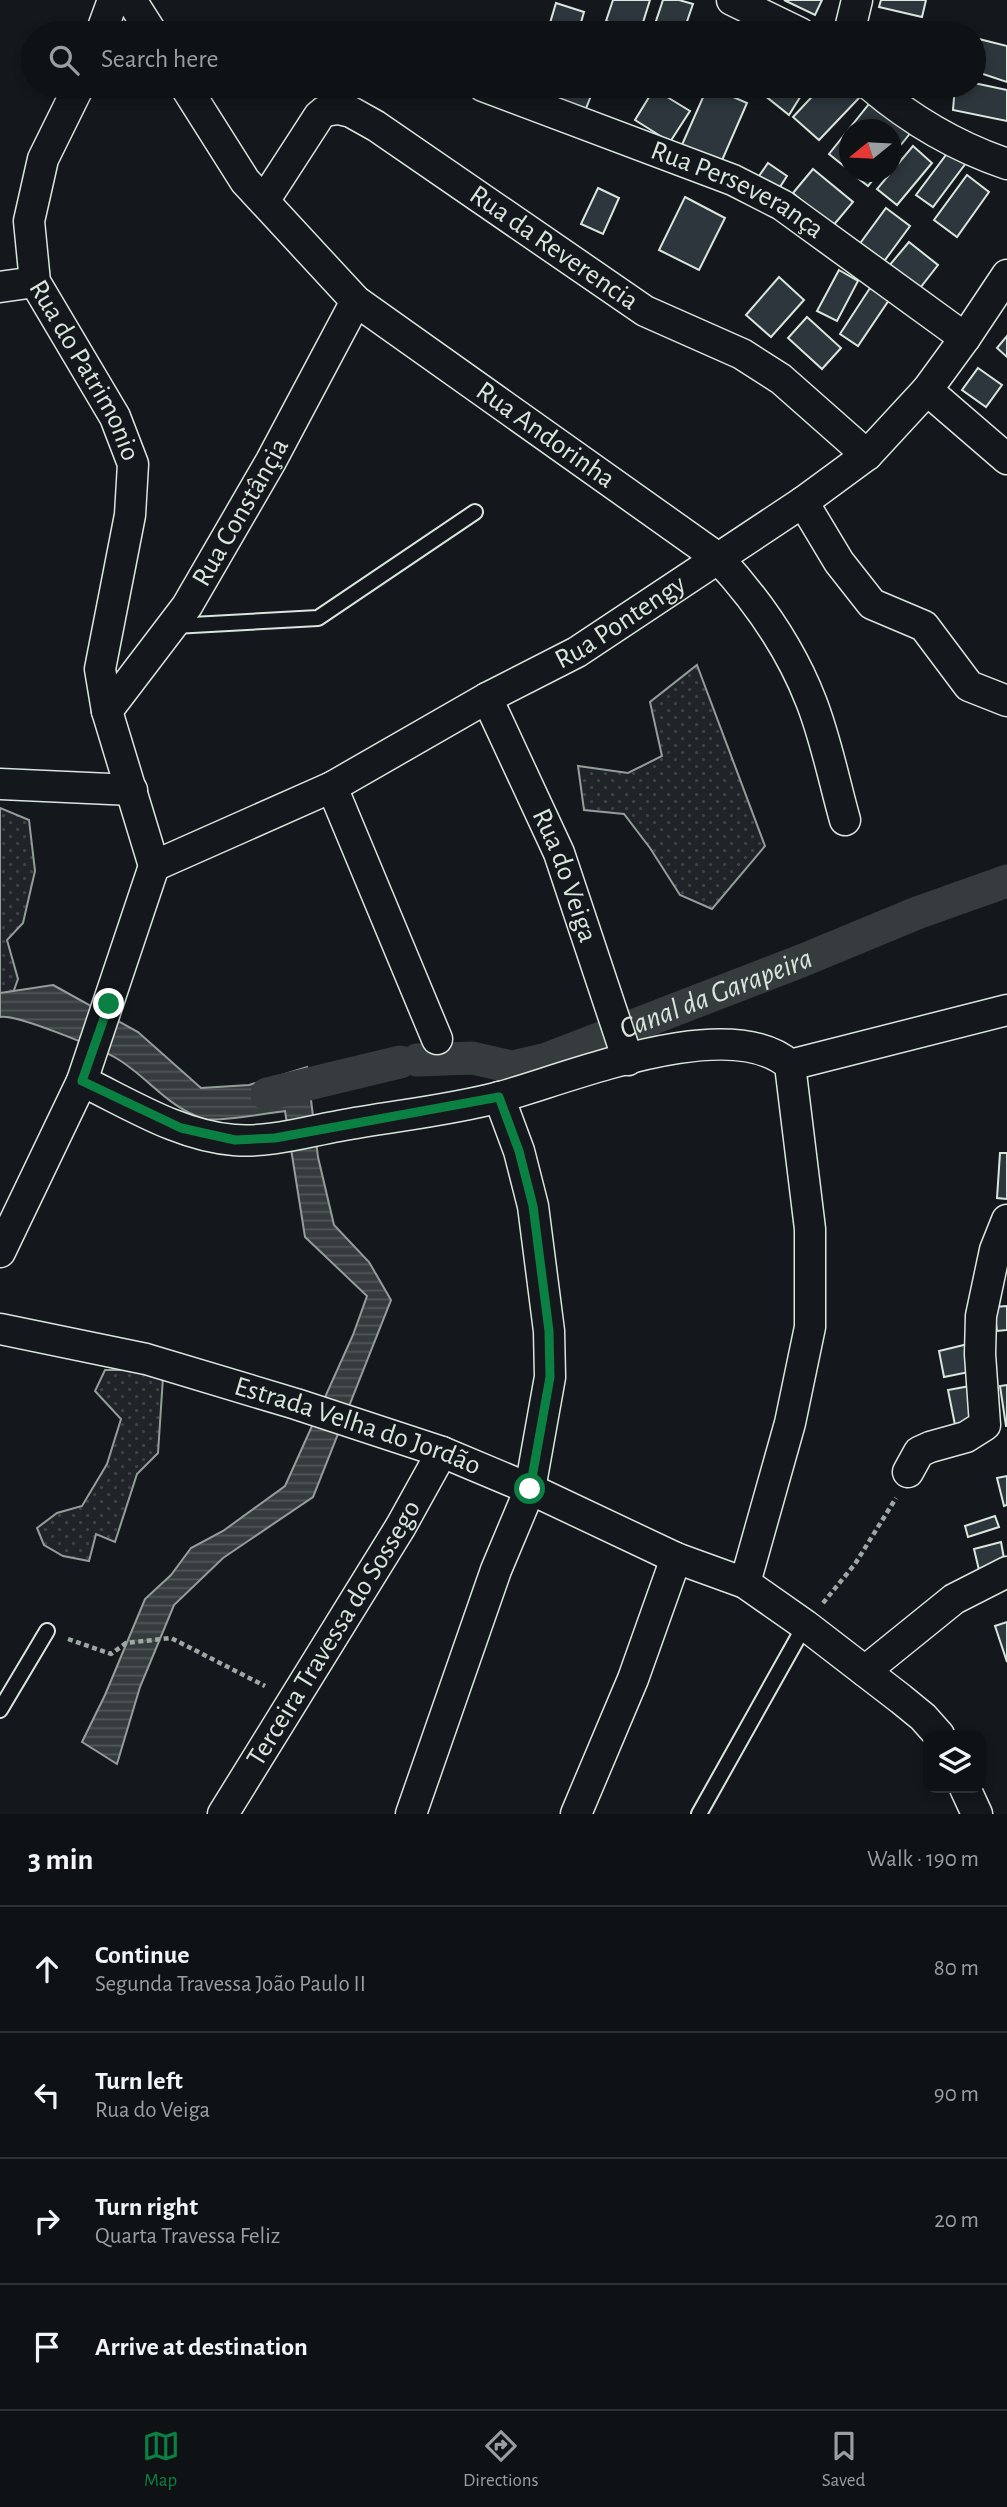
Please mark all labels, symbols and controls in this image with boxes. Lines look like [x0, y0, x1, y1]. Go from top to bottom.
search box [21, 21, 986, 98]
icon: search [45, 41, 83, 79]
text: Search here [101, 46, 219, 72]
north arrow [839, 119, 902, 182]
street label: Rua Perseverança [647, 136, 829, 244]
street label: Rua da Reverencia [464, 181, 643, 316]
street label: Rua do Patrimonio [23, 275, 144, 465]
street label: Rua Andorinha [471, 377, 620, 494]
street label: Rua Constânçia [187, 434, 294, 591]
street label: Rua Pontengy [551, 570, 691, 675]
street label: Rua do Veiga [526, 804, 602, 946]
water label: Canal da Garapeira [615, 943, 817, 1045]
route end [93, 988, 124, 1019]
street label: Estrada Velha do Jordão [231, 1372, 485, 1481]
route start [514, 1473, 545, 1504]
street label: Terceira Travessa do Sossego [242, 1496, 426, 1771]
map controls [923, 1730, 986, 1793]
button: layers [923, 1730, 986, 1793]
text: 3 min [28, 1845, 93, 1875]
text: Walk · 190 m [867, 1848, 979, 1871]
text: Continue [95, 1942, 190, 1968]
icon: ahead [28, 1950, 66, 1988]
text: 80 m [934, 1957, 979, 1980]
text: Segunda Travessa João Paulo II [95, 1973, 366, 1996]
text: Turn left [95, 2068, 183, 2094]
icon: left [28, 2076, 66, 2114]
text: 90 m [934, 2083, 979, 2106]
text: Rua do Veiga [95, 2099, 210, 2122]
text: Turn right [95, 2194, 198, 2220]
icon: right [28, 2202, 66, 2240]
text: 20 m [934, 2209, 979, 2232]
text: Quarta Travessa Feliz [95, 2225, 280, 2248]
icon: arrive [28, 2328, 66, 2366]
text: Arrive at destination [95, 2334, 308, 2360]
tab: Map [142, 2427, 180, 2492]
tab: Directions [463, 2427, 539, 2492]
tab: Saved [822, 2427, 865, 2492]

